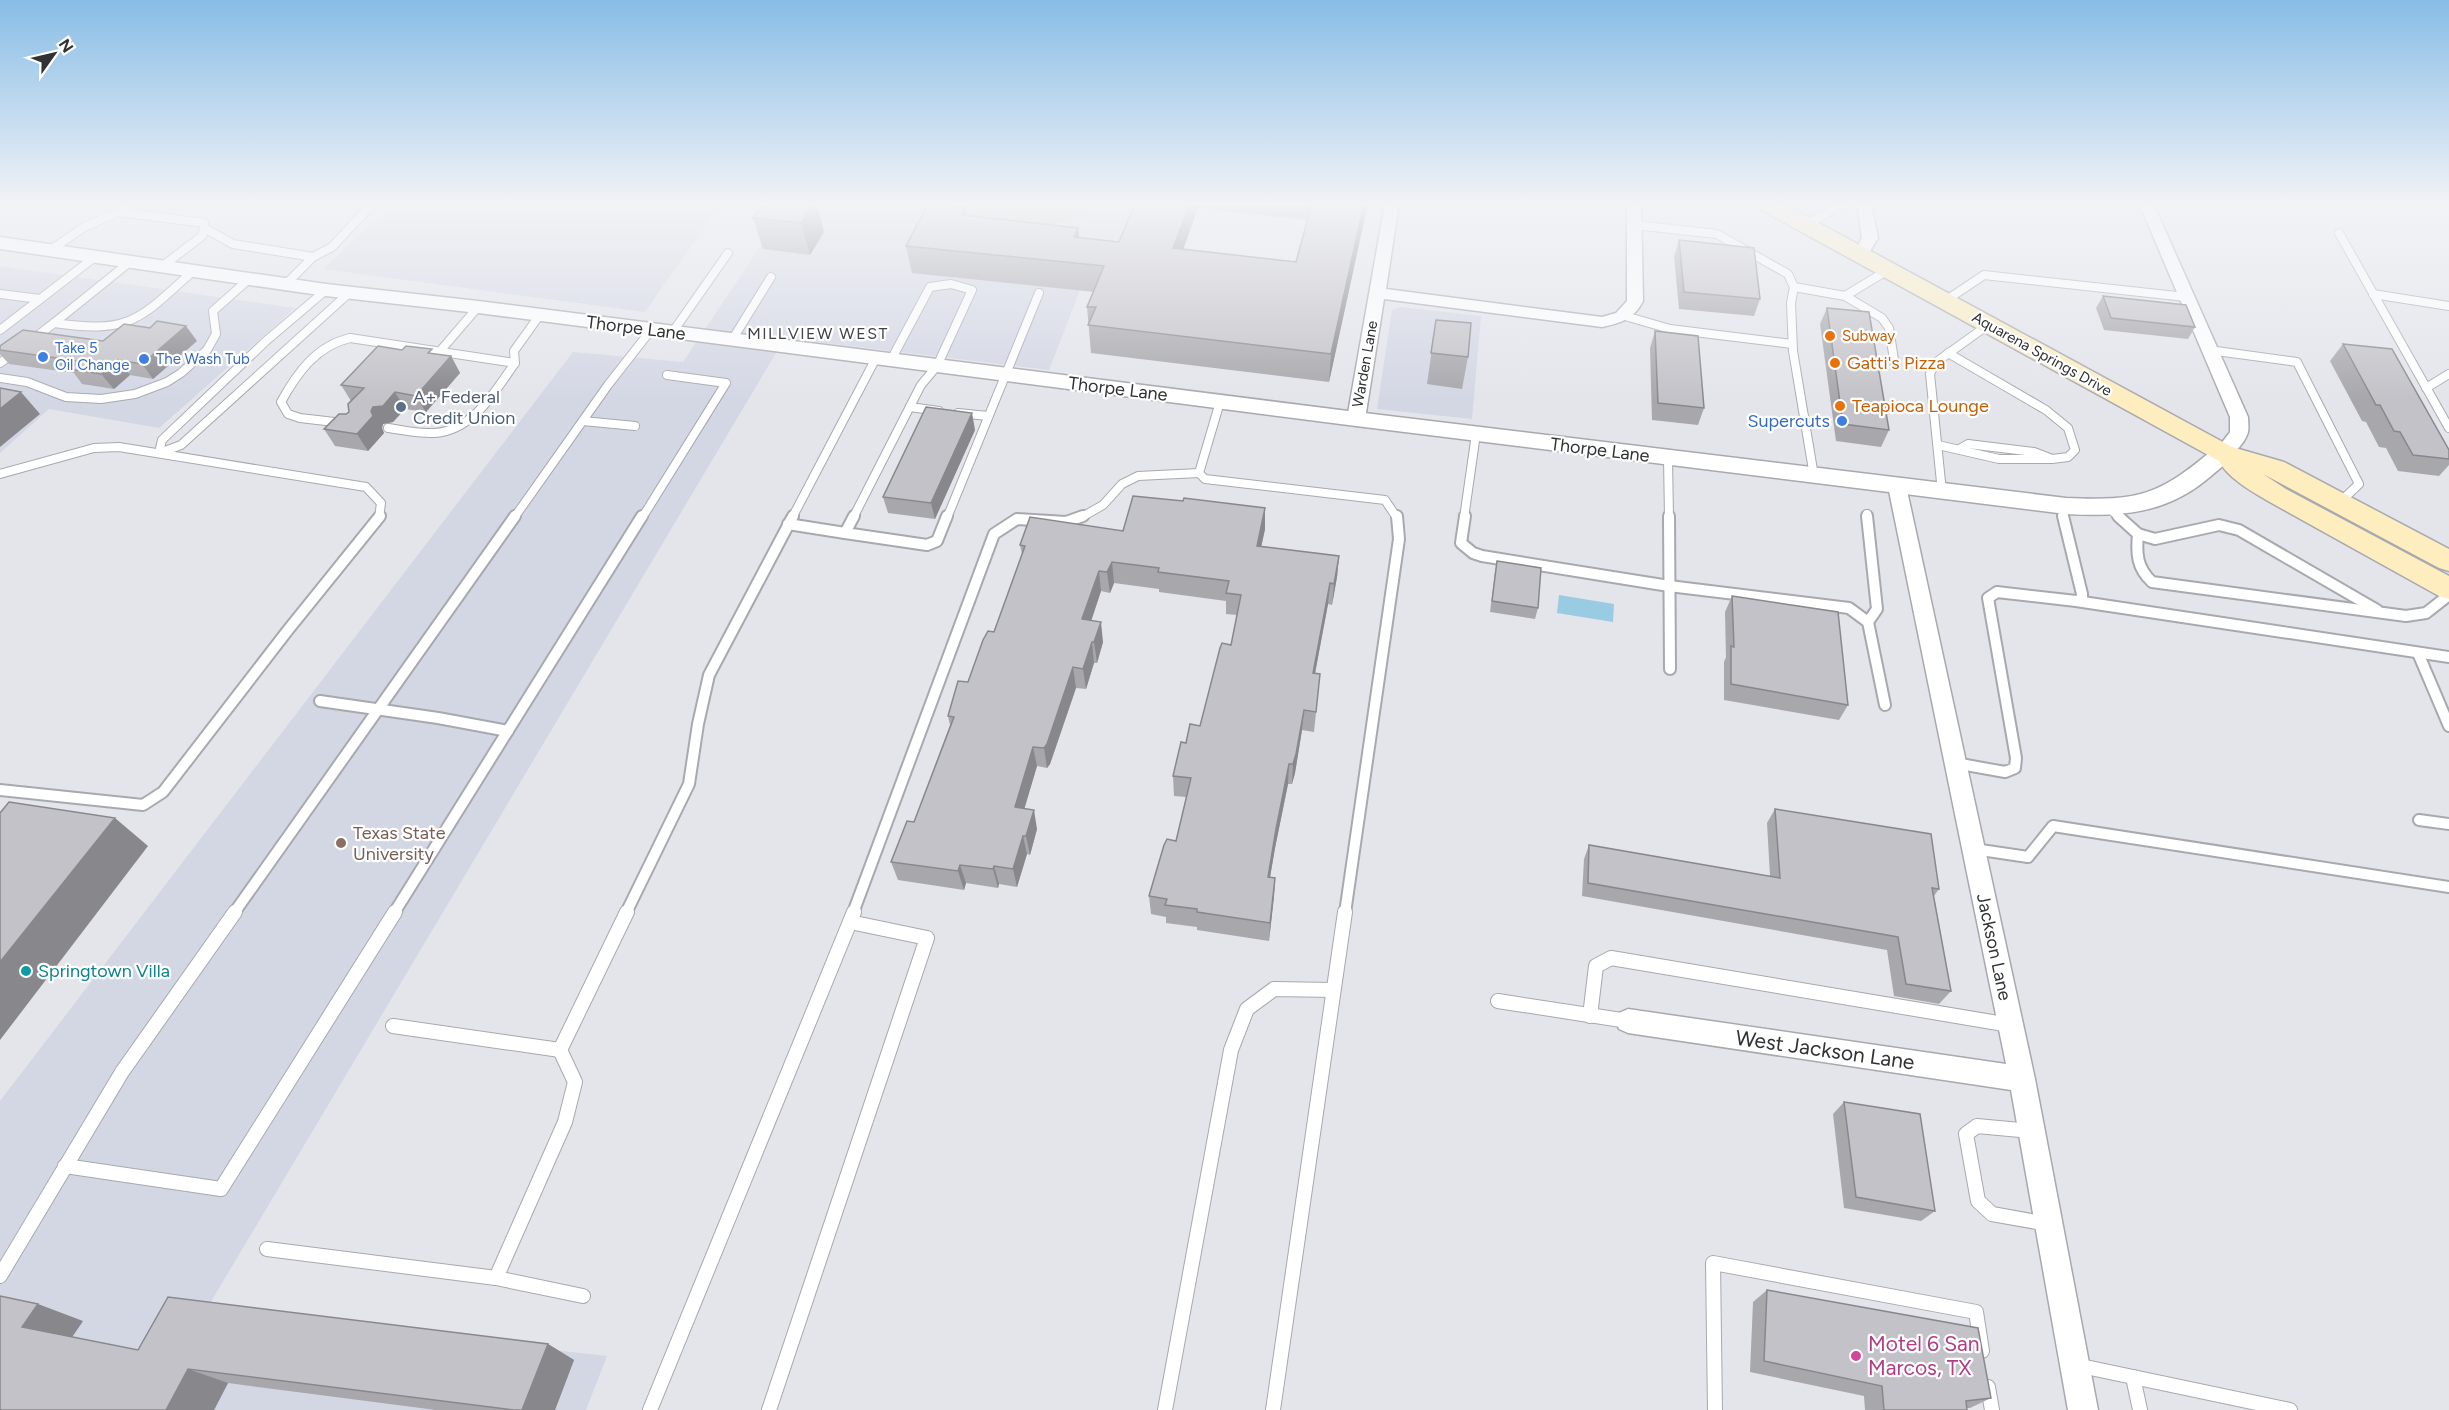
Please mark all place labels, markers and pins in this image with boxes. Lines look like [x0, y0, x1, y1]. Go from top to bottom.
place label: Subway [1842, 327, 1895, 345]
marker: Subway [1823, 329, 1837, 343]
place label: Take 5 Oil Change [55, 339, 129, 374]
marker: Take 5 Oil Change [36, 350, 50, 364]
place label: The Wash Tub [156, 350, 250, 368]
marker: The Wash Tub [137, 352, 151, 366]
place label: Gatti's Pizza [1847, 352, 1946, 374]
marker: Gatti's Pizza [1828, 356, 1842, 370]
place label: A+ Federal Credit Union [413, 386, 515, 429]
place label: Teapioca Lounge [1852, 395, 1989, 417]
marker: Teapioca Lounge [1833, 399, 1847, 413]
marker: A+ Federal Credit Union [394, 400, 408, 414]
place label: Supercuts [1747, 410, 1830, 432]
marker: Supercuts [1835, 414, 1849, 428]
place label: Texas State University [353, 822, 446, 865]
marker: Texas State University [334, 836, 348, 850]
place label: Springtown Villa [38, 960, 170, 982]
marker: Springtown Villa [19, 964, 33, 978]
place label: Motel 6 San Marcos, TX [1868, 1331, 1980, 1380]
marker: Motel 6 San Marcos, TX [1849, 1349, 1863, 1363]

